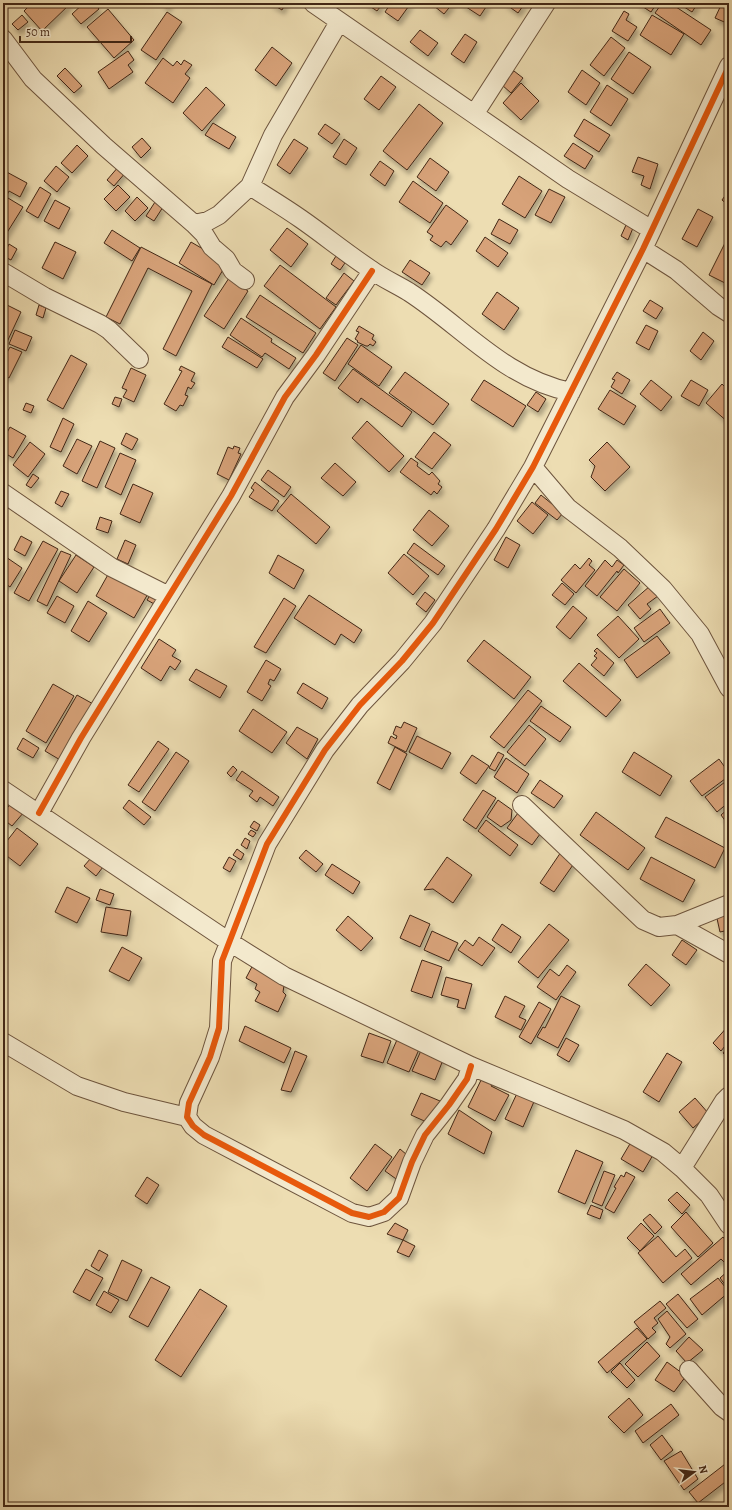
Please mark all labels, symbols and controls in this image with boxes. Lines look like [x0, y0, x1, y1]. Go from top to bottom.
scale bar [20, 18, 131, 44]
text: 50 m [26, 24, 50, 40]
north arrow [674, 1452, 714, 1492]
text: N [695, 1464, 711, 1475]

